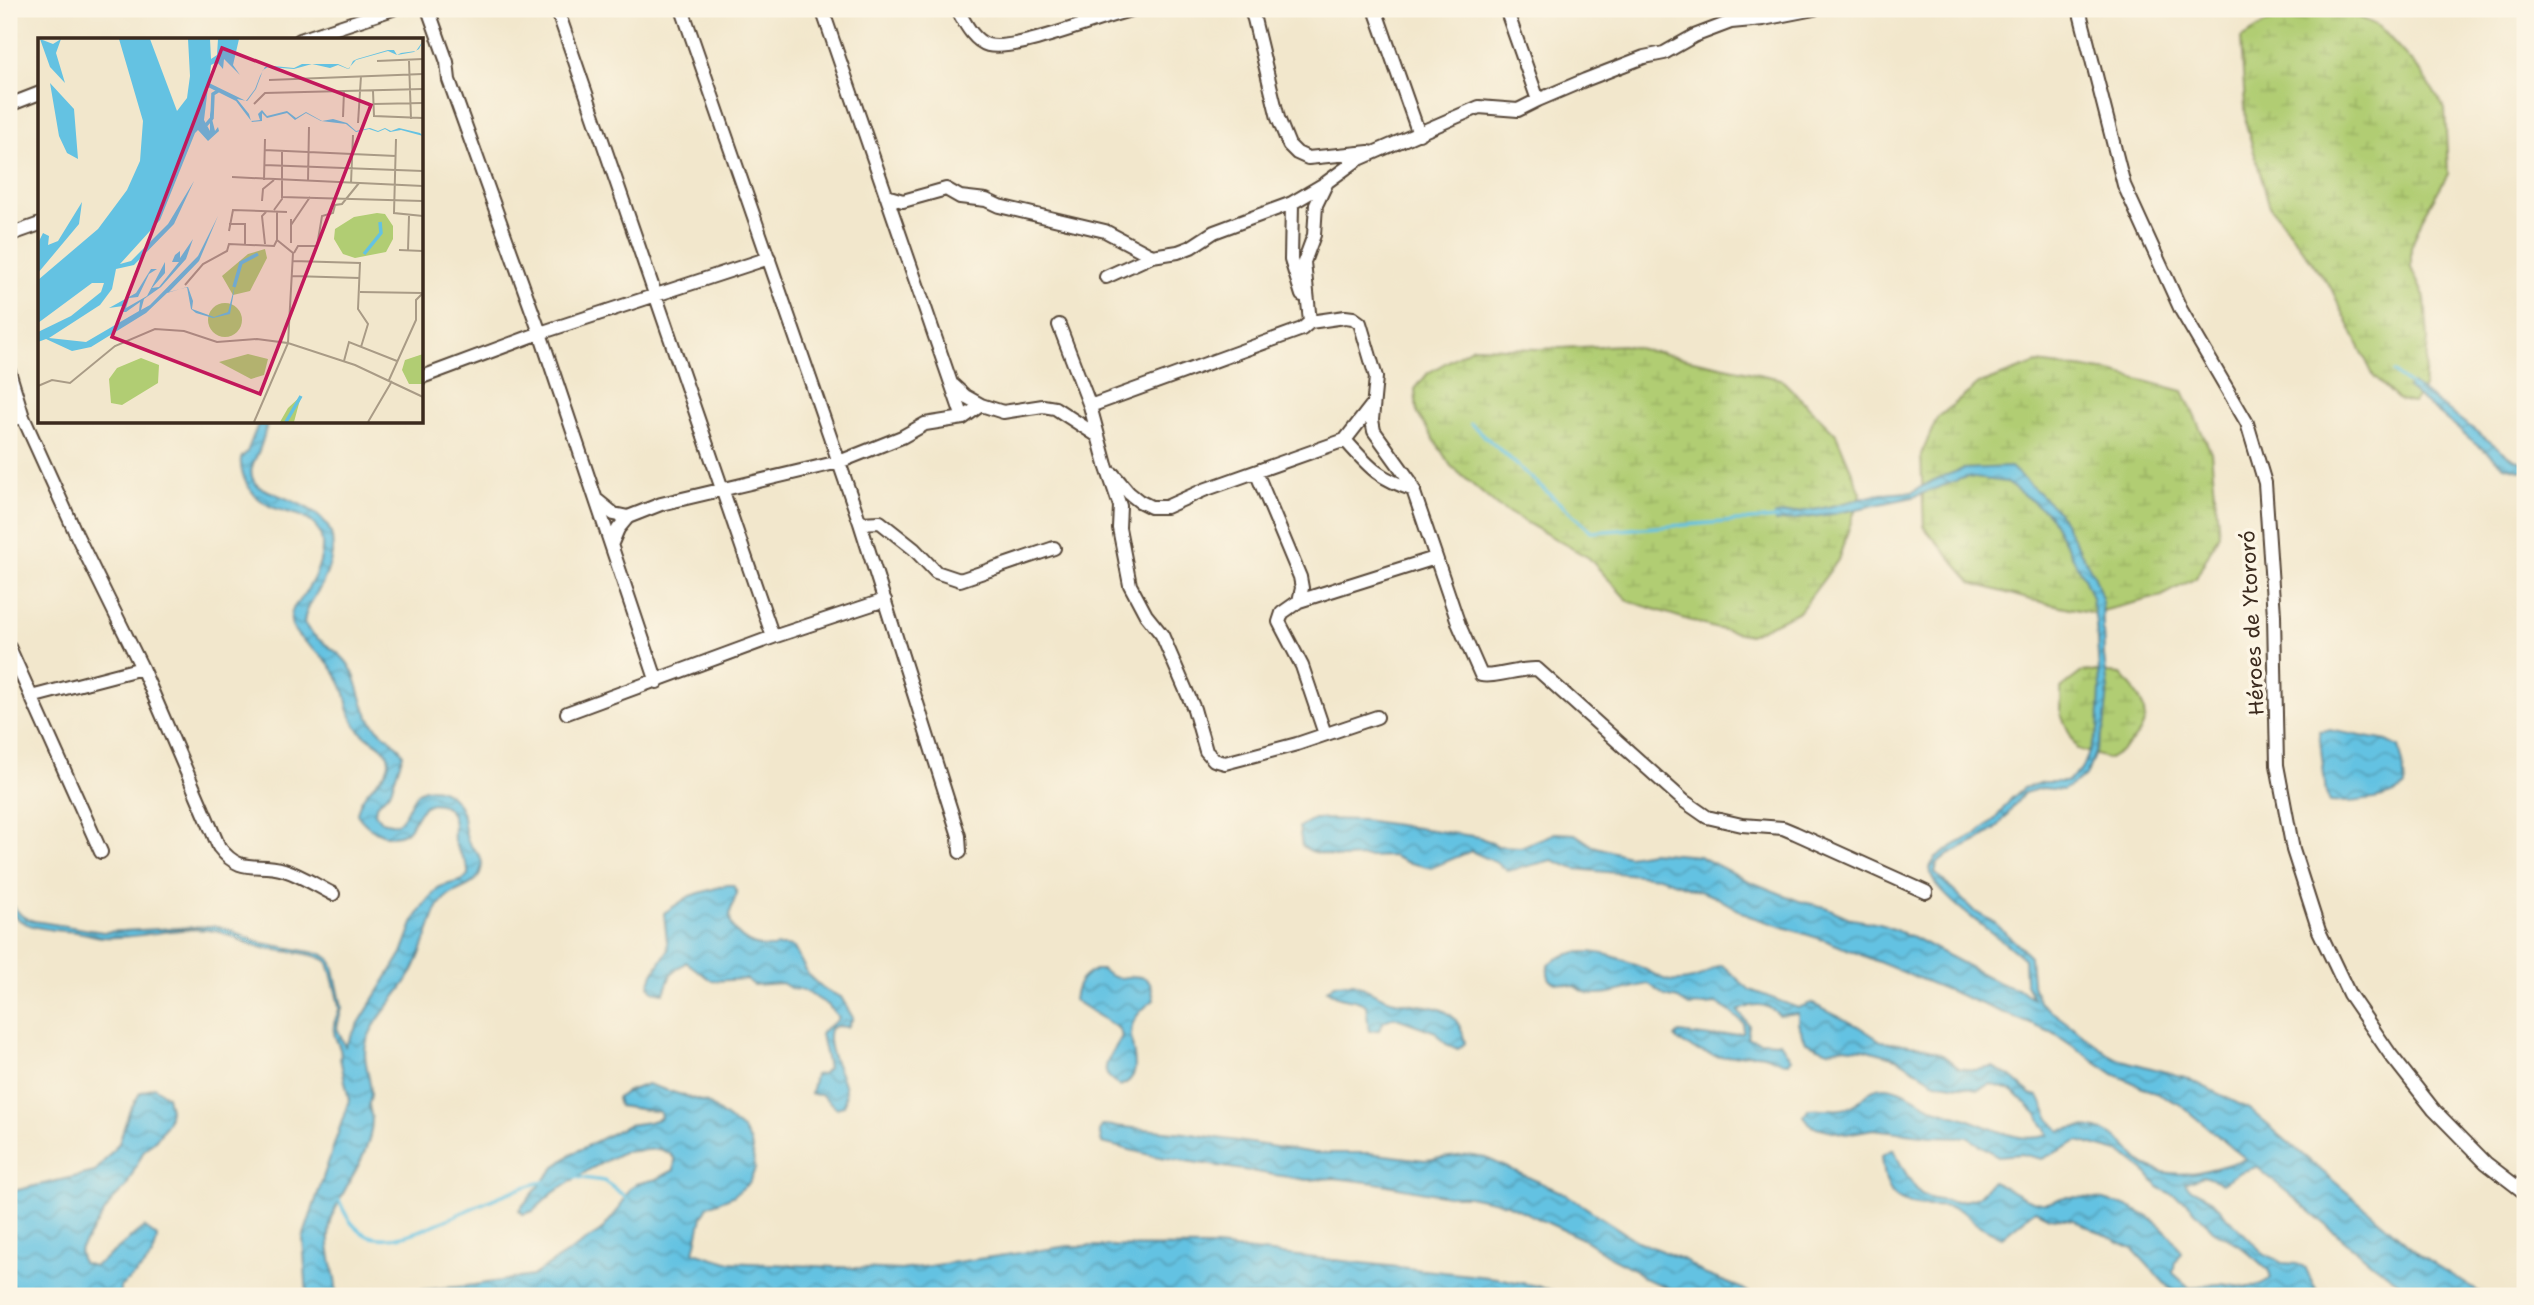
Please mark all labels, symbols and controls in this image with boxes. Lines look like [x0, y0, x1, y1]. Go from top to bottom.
inset map [38, 38, 424, 424]
street label: Héroes de Ytororó [2233, 530, 2271, 716]

